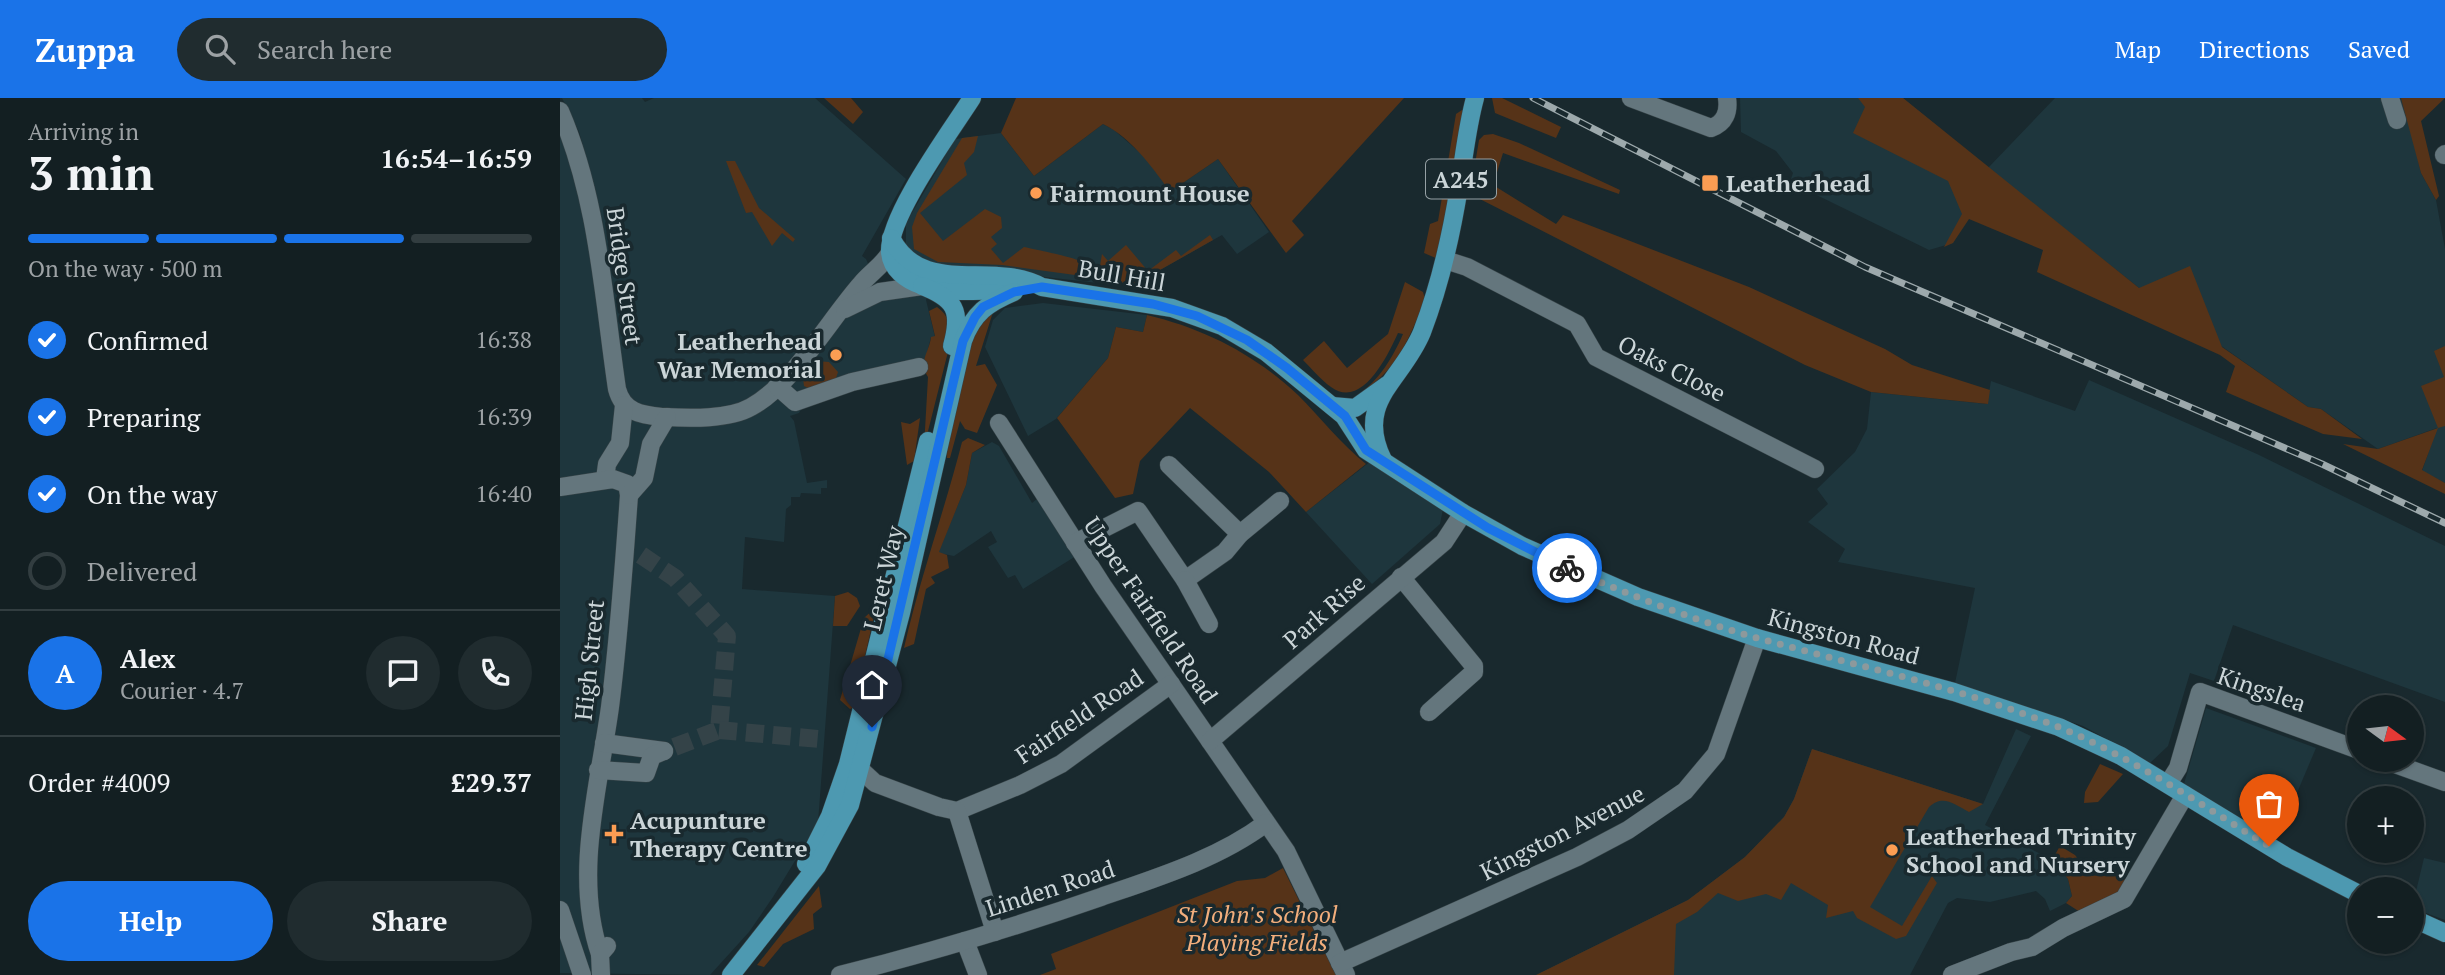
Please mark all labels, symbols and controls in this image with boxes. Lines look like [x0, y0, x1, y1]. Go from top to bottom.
search box [177, 18, 667, 81]
text: Zuppa [35, 28, 135, 71]
icon: search [201, 30, 239, 68]
text: Search here [257, 32, 392, 66]
text: Map [2115, 33, 2161, 65]
text: Directions [2199, 33, 2310, 65]
text: Saved [2348, 33, 2410, 65]
text: Arriving in [28, 116, 139, 147]
text: 16:54–16:59 [380, 141, 532, 175]
text: 3 min [28, 142, 154, 203]
road number: A245 [1426, 159, 1496, 198]
place label: Leatherhead [1726, 167, 1871, 199]
marker: Leatherhead [1700, 173, 1720, 193]
place label: Fairmount House [1050, 177, 1250, 209]
marker: Fairmount House [1028, 185, 1044, 201]
street label: Bridge Street [599, 205, 651, 347]
street label: Bull Hill [1076, 252, 1168, 298]
text: On the way · 500 m [28, 253, 222, 284]
icon: check [28, 321, 66, 359]
text: Confirmed [87, 323, 208, 357]
text: 16:38 [475, 324, 532, 355]
place label: Leatherhead War Memorial [657, 325, 823, 385]
street label: Oaks Close [1613, 327, 1731, 409]
marker: Leatherhead War Memorial [828, 347, 844, 363]
icon: check [28, 398, 66, 436]
text: Preparing [87, 400, 200, 434]
text: 16:39 [475, 401, 532, 432]
icon: check [28, 475, 66, 513]
text: On the way [87, 477, 218, 511]
text: 16:40 [475, 478, 532, 509]
street label: Upper Fairfield Road [1077, 511, 1225, 709]
street label: Leret Way [855, 522, 911, 633]
courier [1532, 533, 1602, 603]
icon: bike [1548, 549, 1586, 587]
text: Delivered [87, 554, 197, 588]
street label: Park Rise [1276, 567, 1372, 655]
street label: High Street [567, 598, 611, 722]
street label: Kingston Road [1765, 600, 1923, 672]
button: chat [366, 636, 440, 710]
button: phone [458, 636, 532, 710]
text: Alex [120, 641, 176, 675]
pin [842, 655, 902, 727]
text: A [56, 656, 74, 690]
street label: Kingslea [2214, 659, 2310, 719]
street label: Fairfield Road [1009, 661, 1149, 771]
icon: home [853, 666, 891, 704]
text: Courier · 4.7 [120, 675, 244, 706]
north arrow [2347, 695, 2424, 772]
map controls [2347, 695, 2424, 954]
text: Order #4009 [28, 765, 170, 799]
text: £29.37 [451, 765, 532, 799]
pin [2239, 774, 2299, 846]
street label: Kingston Avenue [1474, 777, 1650, 887]
icon: bag [2250, 785, 2288, 823]
button: + [2347, 786, 2424, 863]
place label: Acupunture Therapy Centre [630, 804, 808, 864]
place label: Leatherhead Trinity School and Nursery [1906, 820, 2137, 880]
marker: Acupunture Therapy Centre [604, 824, 624, 844]
marker: Leatherhead Trinity School and Nursery [1884, 842, 1900, 858]
street label: Linden Road [981, 852, 1119, 924]
button: − [2347, 877, 2424, 954]
button: Help [28, 881, 273, 961]
button: Share [287, 881, 532, 961]
park label: St John's School Playing Fields [1176, 898, 1338, 958]

